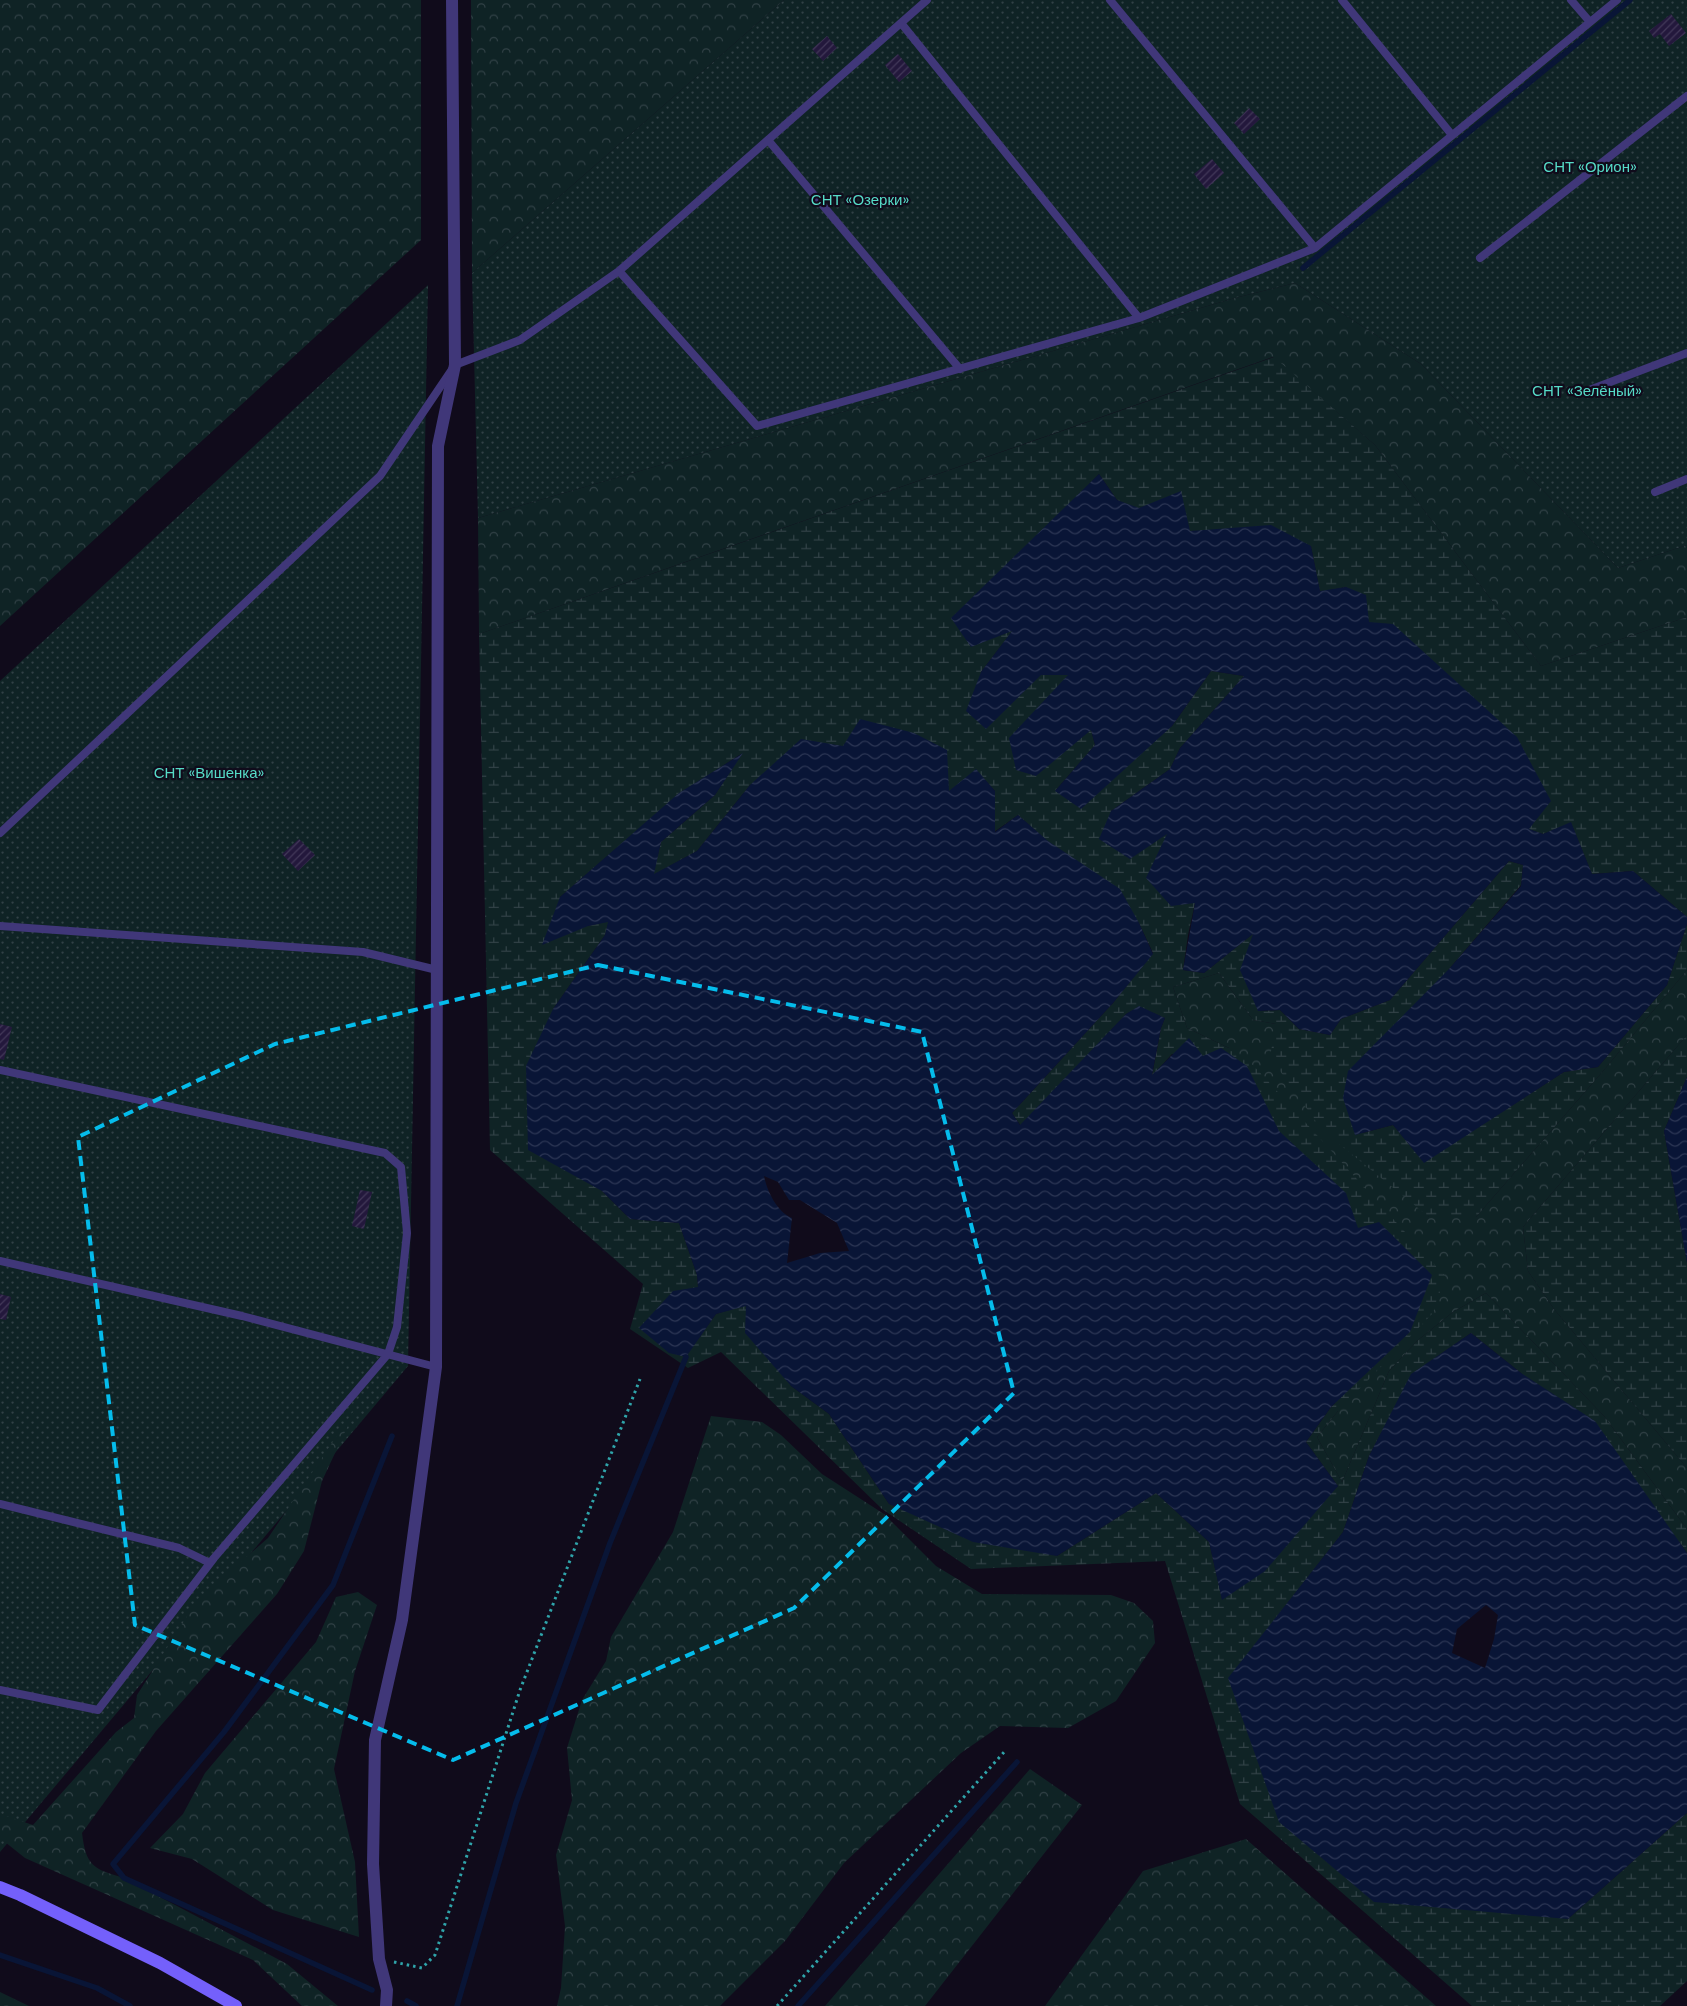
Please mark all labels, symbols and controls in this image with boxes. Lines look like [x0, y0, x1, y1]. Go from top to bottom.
park label: СНТ «Орион» [1543, 157, 1637, 177]
park label: СНТ «Озерки» [811, 190, 909, 210]
park label: СНТ «Зелёный» [1532, 381, 1642, 401]
park label: СНТ «Вишенка» [154, 763, 265, 783]

